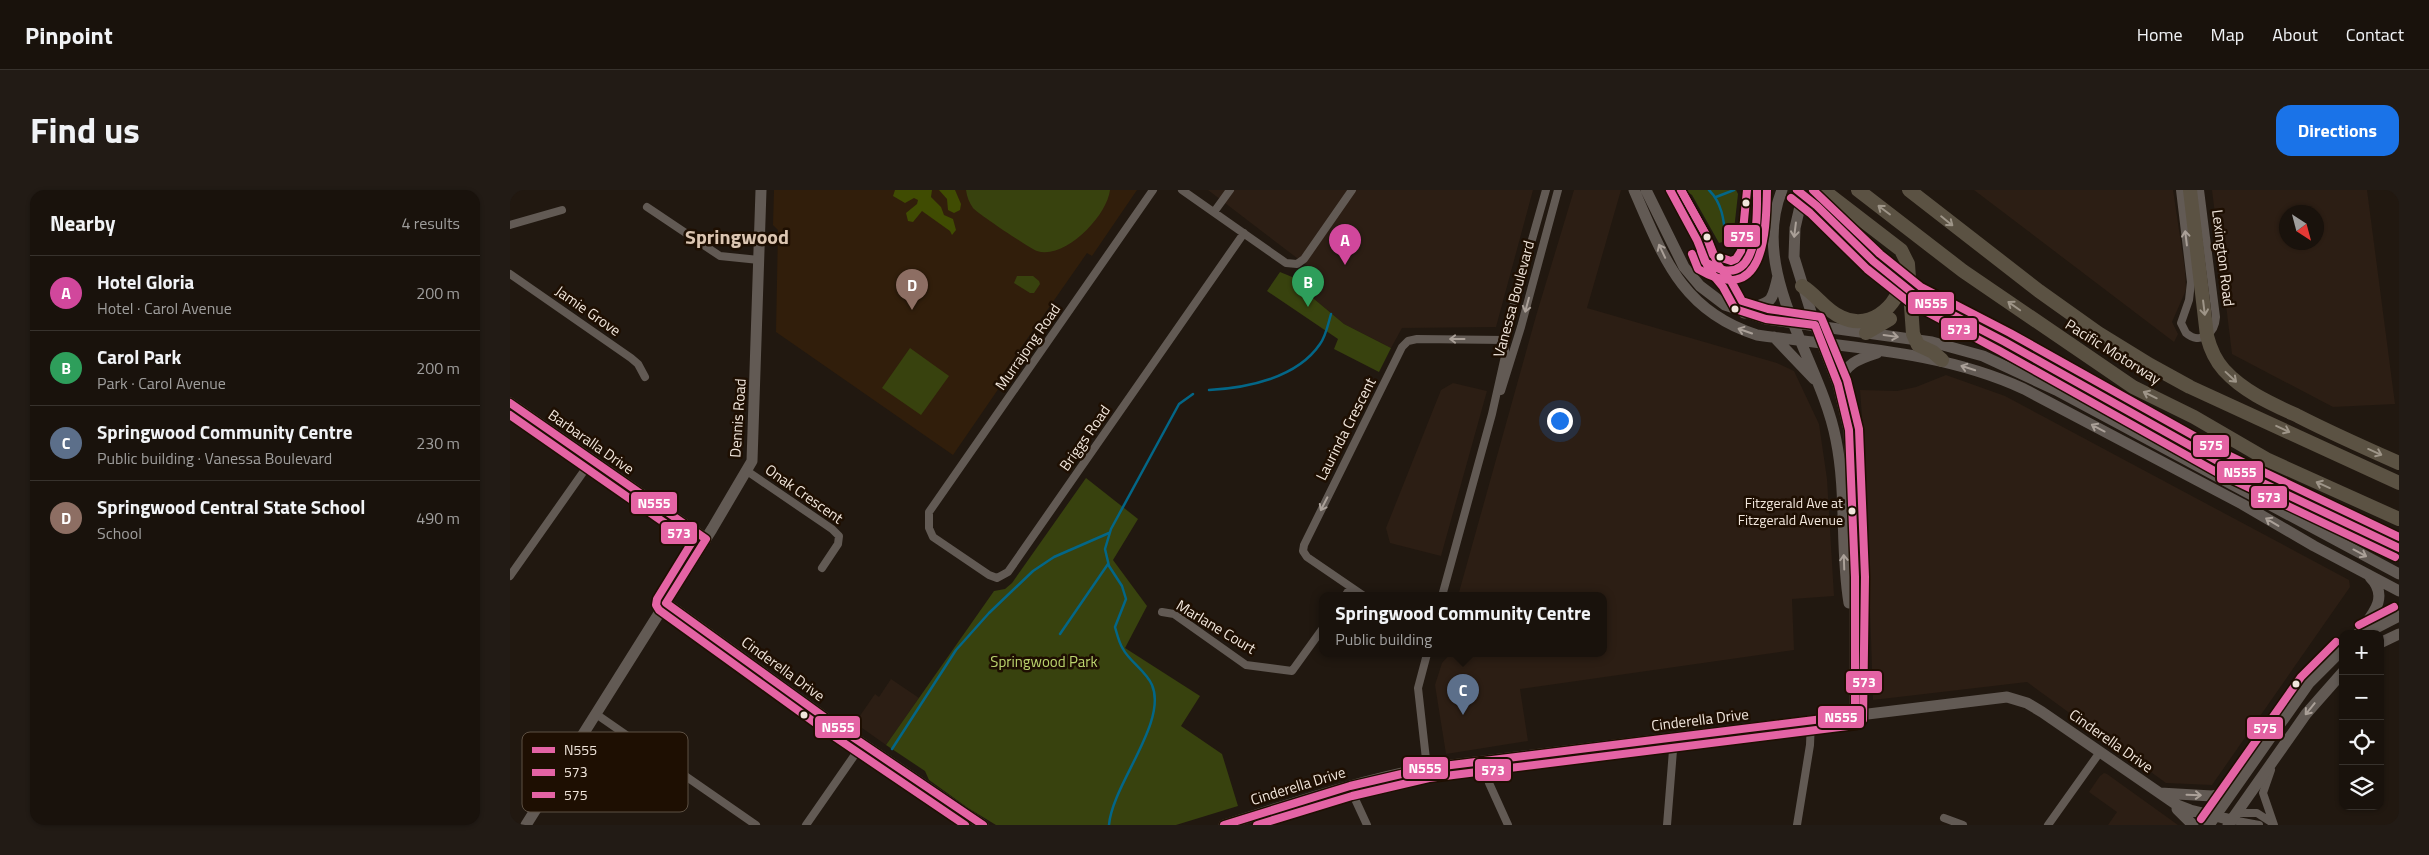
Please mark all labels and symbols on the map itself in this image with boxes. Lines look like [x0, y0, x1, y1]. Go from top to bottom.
unlabelled marker [1741, 198, 1751, 208]
one-way arrow [1878, 204, 1891, 215]
north arrow [2279, 205, 2324, 250]
street label: Lexington Road [2206, 208, 2241, 308]
one-way arrow [1940, 215, 1953, 226]
district label: Springwood [685, 221, 789, 252]
one-way arrow [1790, 221, 1800, 237]
pin: A [1329, 224, 1361, 265]
line badge: 575 [1723, 224, 1761, 248]
text: 575 [1730, 225, 1754, 246]
one-way arrow [2181, 231, 2191, 247]
unlabelled marker [1702, 232, 1712, 242]
street label: Vanessa Boulevard [1487, 238, 1540, 360]
one-way arrow [1657, 244, 1667, 259]
unlabelled marker [1715, 252, 1725, 262]
pin: B [1292, 266, 1324, 307]
pin: D [896, 269, 928, 310]
street label: Jamie Grove [551, 280, 626, 342]
line badge: N555 [1907, 291, 1955, 315]
text: N555 [1914, 292, 1948, 313]
one-way arrow [1522, 296, 1531, 312]
street label: Murrajong Road [989, 299, 1066, 395]
one-way arrow [2199, 300, 2209, 316]
one-way arrow [2007, 301, 2021, 311]
unlabelled marker [1730, 304, 1740, 314]
street label: Pacific Motorway [2061, 313, 2166, 390]
line badge: 573 [1940, 317, 1978, 341]
text: 573 [1947, 318, 1971, 339]
one-way arrow [1738, 326, 1753, 335]
one-way arrow [1882, 332, 1898, 342]
one-way arrow [1449, 334, 1465, 344]
one-way arrow [1961, 363, 1977, 372]
one-way arrow [2225, 371, 2238, 383]
street label: Laurinda Crescent [1310, 373, 1382, 484]
street label: Dennis Road [723, 378, 752, 458]
one-way arrow [2143, 390, 2158, 399]
street label: Briggs Road [1053, 400, 1116, 475]
street label: Barbaralla Drive [543, 403, 639, 480]
your location [1547, 408, 1573, 434]
one-way arrow [2090, 423, 2105, 433]
one-way arrow [2275, 425, 2290, 434]
line badge: 575 [2192, 434, 2230, 458]
text: 575 [2199, 434, 2223, 455]
one-way arrow [2367, 448, 2382, 457]
street label: Onak Crescent [760, 458, 849, 530]
line badge: N555 [2216, 460, 2264, 484]
text: N555 [2223, 461, 2257, 482]
one-way arrow [2316, 480, 2331, 489]
line badge: 573 [2250, 485, 2288, 509]
text: 573 [2257, 486, 2281, 507]
line badge: N555 [630, 491, 678, 515]
text: N555 [637, 492, 671, 513]
place label: Fitzgerald Ave at Fitzgerald Avenue [1738, 492, 1843, 530]
one-way arrow [1319, 496, 1328, 511]
marker: Fitzgerald Ave at Fitzgerald Avenue [1847, 506, 1857, 516]
one-way arrow [2265, 516, 2279, 526]
line badge: 573 [660, 521, 698, 545]
text: 573 [667, 522, 691, 543]
one-way arrow [2353, 548, 2368, 558]
one-way arrow [1839, 554, 1849, 570]
street label: Marlane Court [1172, 594, 1261, 660]
street label: Cinderella Drive [737, 630, 830, 707]
park label: Springwood Park [990, 650, 1098, 673]
line badge: 573 [1845, 670, 1883, 694]
text: 573 [1852, 671, 1876, 692]
pin: C [1447, 674, 1479, 715]
unlabelled marker [2291, 679, 2301, 689]
street label: Cinderella Drive [1650, 702, 1750, 737]
one-way arrow [2305, 702, 2316, 715]
street label: Cinderella Drive [2064, 703, 2158, 778]
line badge: N555 [1817, 705, 1865, 729]
text: N555 [1824, 706, 1858, 727]
unlabelled marker [799, 710, 809, 720]
line badge: N555 [814, 715, 861, 739]
text: N555 [821, 716, 855, 737]
line badge: 575 [2246, 716, 2284, 740]
text: 575 [2253, 717, 2277, 738]
legend [522, 732, 688, 812]
text: N555 [564, 739, 597, 760]
line badge: N555 [1402, 756, 1449, 780]
text: N555 [1408, 757, 1442, 778]
line badge: 573 [1474, 758, 1512, 782]
text: 573 [1481, 759, 1505, 780]
street label: Cinderella Drive [1248, 760, 1348, 811]
text: 573 [564, 761, 588, 782]
text: 575 [564, 784, 588, 805]
one-way arrow [2186, 791, 2202, 800]

